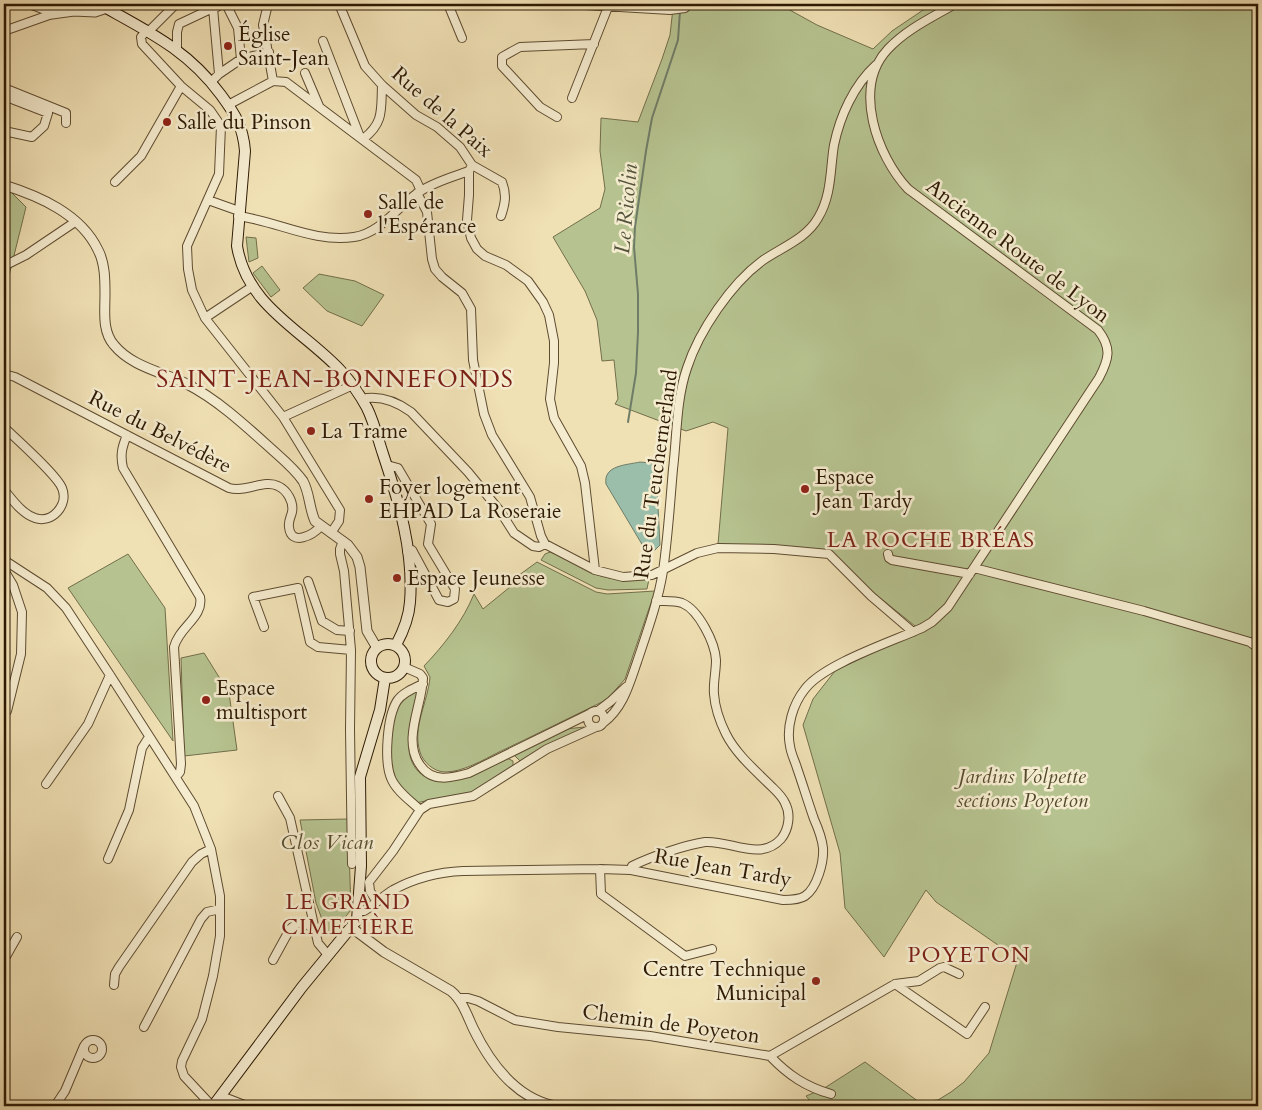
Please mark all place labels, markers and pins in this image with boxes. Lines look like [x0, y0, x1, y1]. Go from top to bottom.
place label: Église Saint-Jean [238, 20, 329, 73]
marker: Église Saint-Jean [222, 40, 234, 52]
place label: Salle du Pinson [177, 108, 311, 137]
marker: Salle du Pinson [161, 116, 173, 128]
place label: Salle de l'Espérance [378, 188, 477, 241]
marker: Salle de l'Espérance [362, 208, 374, 220]
place label: La Trame [321, 417, 408, 446]
marker: La Trame [305, 425, 317, 437]
place label: Espace Jean Tardy [812, 463, 913, 516]
place label: Foyer logement EHPAD La Roseraie [379, 473, 562, 526]
marker: Espace Jean Tardy [799, 483, 811, 495]
marker: Foyer logement EHPAD La Roseraie [363, 493, 375, 505]
place label: Espace Jeunesse [407, 564, 545, 593]
marker: Espace Jeunesse [391, 572, 403, 584]
place label: Espace multisport [216, 674, 307, 727]
marker: Espace multisport [200, 694, 212, 706]
place label: Centre Technique Municipal [643, 955, 806, 1008]
marker: Centre Technique Municipal [810, 975, 822, 987]

